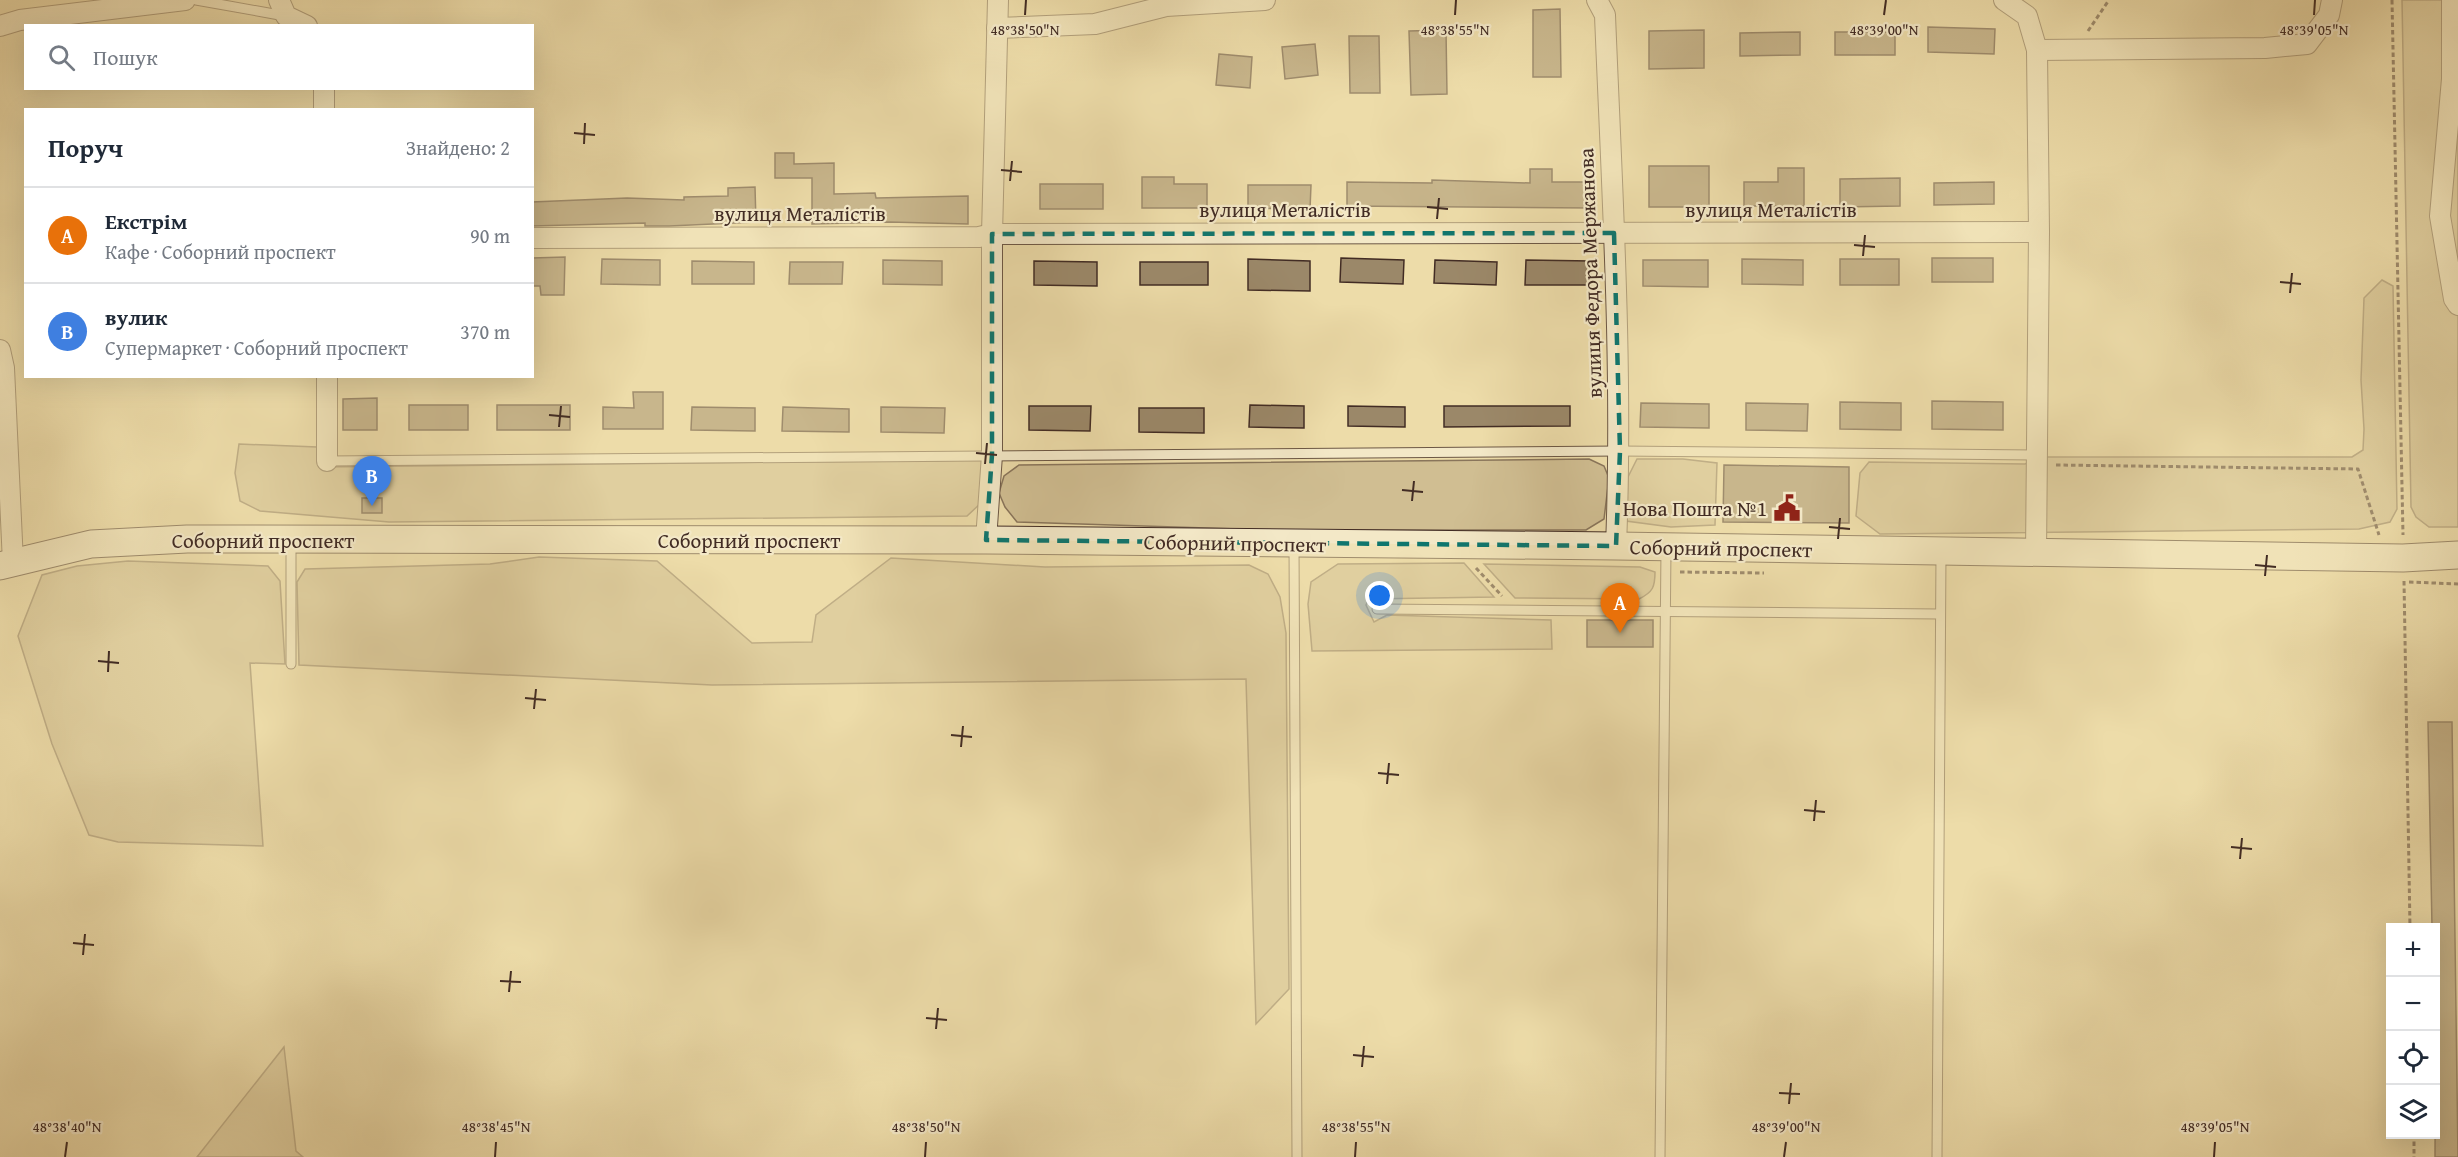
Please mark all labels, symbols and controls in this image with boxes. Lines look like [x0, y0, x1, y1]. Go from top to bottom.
text: 48°38'50"N [991, 19, 1060, 40]
text: 48°38'55"N [1421, 19, 1490, 40]
text: 48°39'00"N [1850, 19, 1919, 40]
text: 48°39'05"N [2280, 19, 2349, 40]
search box [24, 24, 534, 90]
icon: search [45, 41, 78, 74]
text: Пошук [93, 41, 158, 73]
text: Поруч [48, 128, 123, 167]
text: Знайдено: 2 [406, 133, 510, 162]
street label: вулиця Федора Мержанова [1570, 148, 1610, 398]
street label: вулиця Металістів [1199, 194, 1371, 225]
street label: вулиця Металістів [1685, 194, 1857, 225]
street label: вулиця Металістів [714, 198, 886, 229]
text: Екстрім [105, 205, 187, 237]
text: A [61, 221, 74, 250]
text: 90 m [470, 221, 510, 250]
text: Кафе · Соборний проспект [105, 237, 336, 266]
text: вулик [105, 301, 167, 333]
text: B [61, 317, 74, 346]
text: 370 m [460, 317, 510, 346]
text: Супермаркет · Соборний проспект [105, 333, 408, 362]
pin: B [352, 456, 392, 506]
place label: Нова Пошта №1 [1623, 493, 1767, 524]
public building icon: Нова Пошта №1 [1772, 493, 1802, 523]
street label: Соборний проспект [172, 525, 354, 556]
street label: Соборний проспект [658, 525, 840, 556]
street label: Соборний проспект [1143, 526, 1327, 560]
street label: Соборний проспект [1629, 531, 1813, 565]
your location [1365, 581, 1394, 610]
pin: A [1600, 584, 1640, 633]
map controls [2386, 923, 2440, 1139]
button: + [2386, 923, 2440, 977]
button: − [2386, 977, 2440, 1031]
button: locate [2386, 1031, 2440, 1085]
button: layers [2386, 1085, 2440, 1139]
text: 48°38'40"N [33, 1116, 102, 1137]
text: 48°38'45"N [462, 1116, 531, 1137]
text: 48°38'50"N [892, 1116, 961, 1137]
text: 48°38'55"N [1322, 1116, 1391, 1137]
text: 48°39'00"N [1752, 1116, 1821, 1137]
text: 48°39'05"N [2181, 1116, 2250, 1137]

